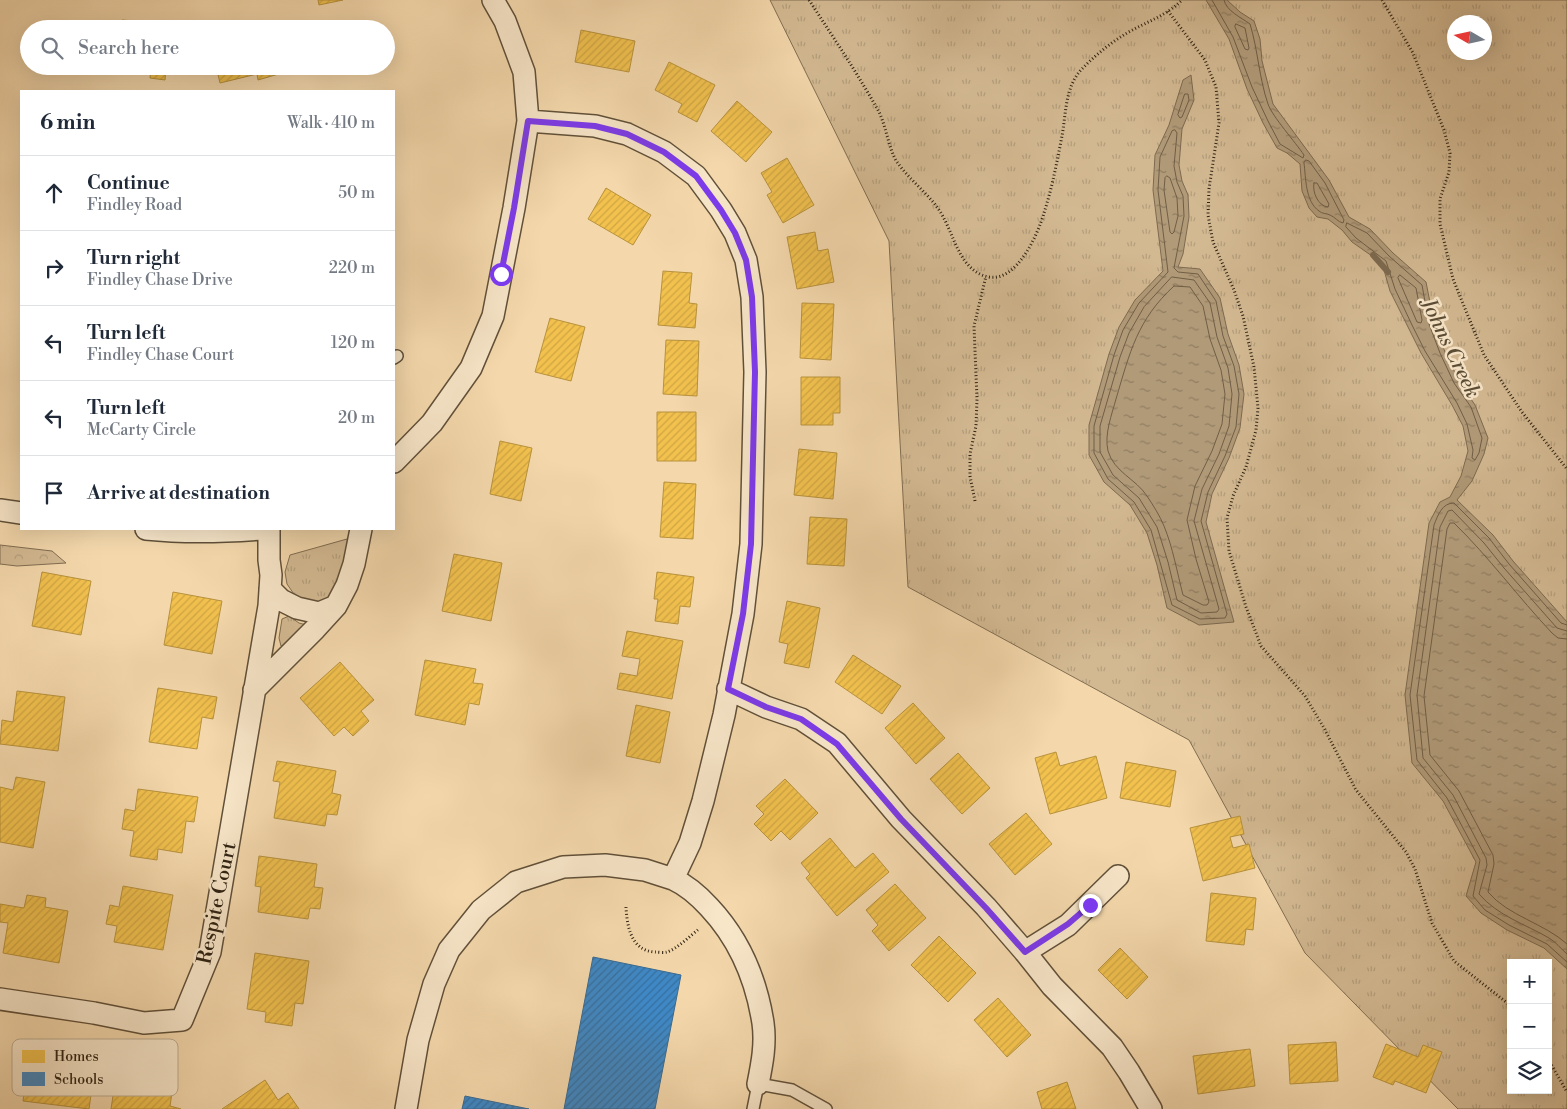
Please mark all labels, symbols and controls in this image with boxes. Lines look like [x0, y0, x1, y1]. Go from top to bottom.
north arrow [1447, 15, 1492, 60]
search box [20, 20, 395, 75]
icon: search [38, 34, 66, 62]
text: Search here [78, 36, 179, 60]
text: 6 min [40, 110, 95, 136]
text: Walk · 410 m [287, 113, 375, 133]
text: Continue [87, 171, 170, 195]
icon: ahead [40, 179, 68, 207]
text: 50 m [338, 183, 375, 203]
text: Findley Road [87, 195, 182, 215]
text: Turn right [87, 246, 180, 270]
icon: right [40, 254, 68, 282]
text: 220 m [329, 258, 375, 278]
route start [490, 263, 513, 286]
text: Findley Chase Drive [87, 270, 233, 290]
water label: Johns Creek [1414, 293, 1485, 403]
text: Turn left [87, 321, 166, 345]
icon: left [40, 329, 68, 357]
text: 120 m [331, 333, 375, 353]
text: Findley Chase Court [87, 345, 234, 365]
text: Turn left [87, 396, 166, 420]
icon: left [40, 404, 68, 432]
text: 20 m [338, 408, 375, 428]
text: McCarty Circle [87, 420, 196, 440]
icon: arrive [40, 479, 68, 507]
text: Arrive at destination [87, 481, 270, 505]
street label: Respite Court [192, 840, 243, 967]
route end [1079, 894, 1102, 917]
map controls [1507, 959, 1552, 1094]
button: + [1507, 959, 1552, 1004]
button: − [1507, 1004, 1552, 1049]
legend [12, 1039, 178, 1096]
text: Homes [54, 1048, 99, 1066]
button: layers [1507, 1049, 1552, 1094]
text: Schools [54, 1071, 103, 1089]

